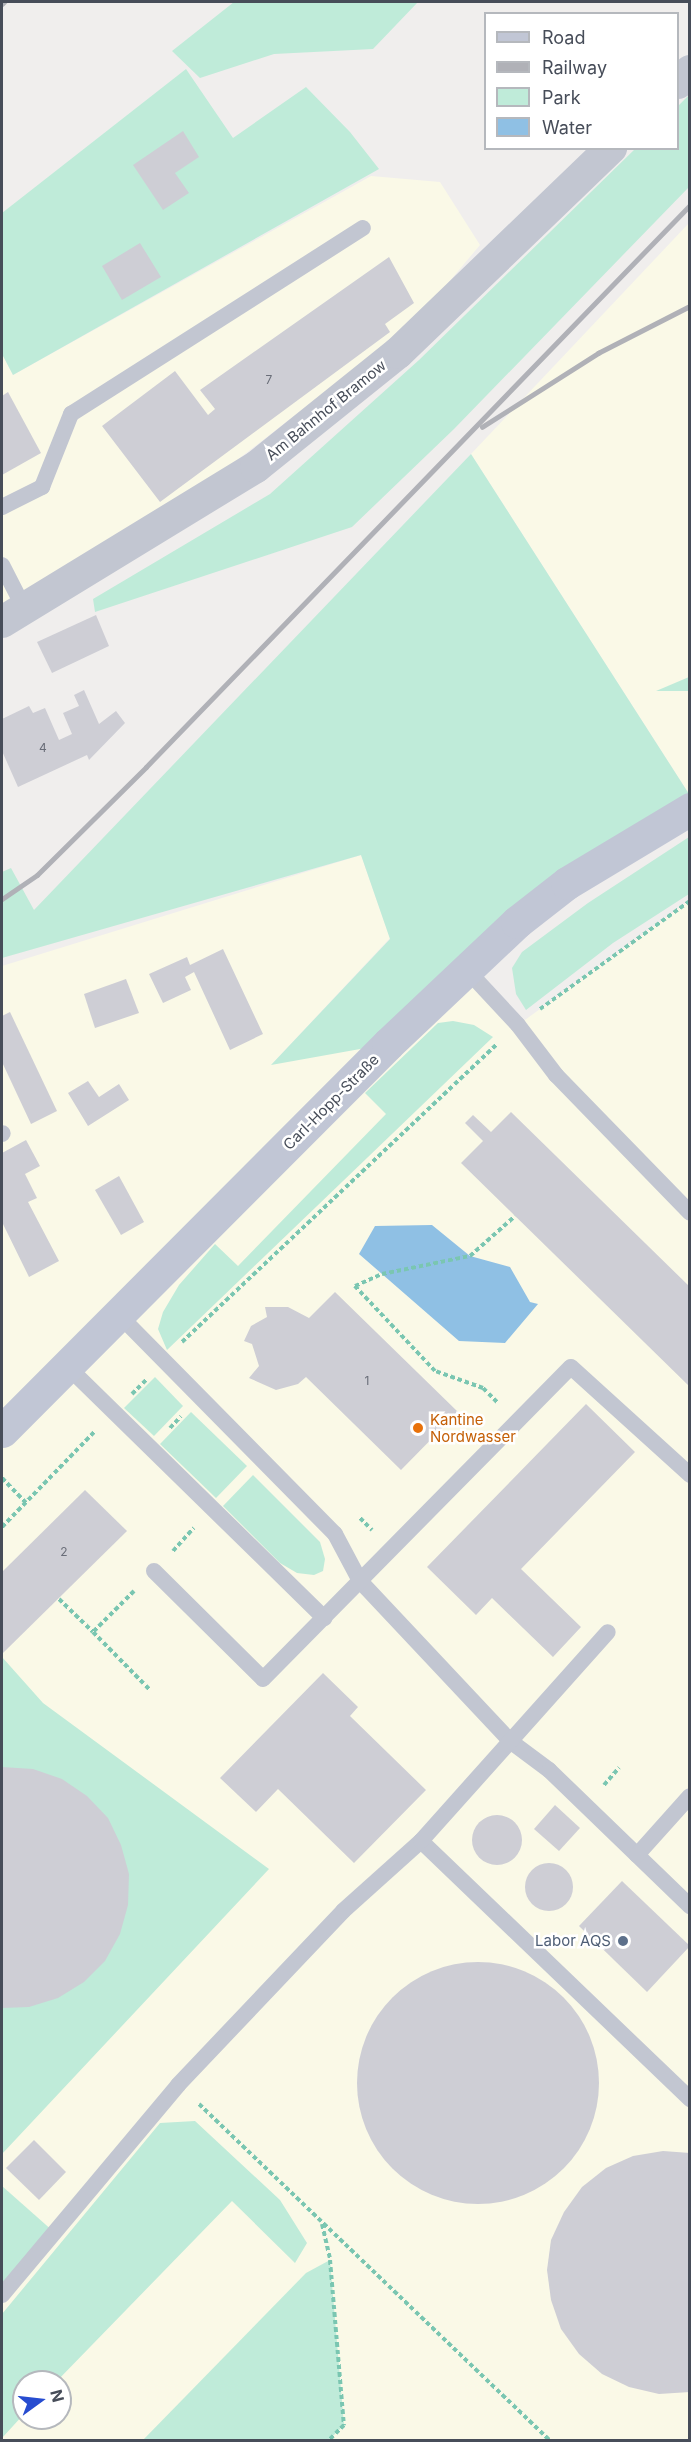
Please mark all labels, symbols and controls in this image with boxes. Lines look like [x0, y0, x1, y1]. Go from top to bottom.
legend [484, 12, 679, 150]
text: Road [542, 27, 585, 48]
text: Railway [542, 57, 607, 78]
text: Park [542, 87, 581, 108]
text: Water [542, 117, 592, 138]
street label: Am Bahnhof Bramow [262, 356, 390, 464]
house number: 7 [266, 373, 272, 387]
house number: 4 [39, 741, 47, 755]
street label: Carl-Hopp-Straße [279, 1050, 383, 1154]
house number: 1 [365, 1374, 369, 1388]
place label: Kantine Nordwasser [430, 1410, 516, 1445]
marker: Kantine Nordwasser [411, 1421, 425, 1435]
house number: 2 [60, 1545, 68, 1559]
place label: Labor AQS [535, 1932, 611, 1950]
marker: Labor AQS [616, 1934, 630, 1948]
north arrow [12, 2370, 72, 2430]
text: N [46, 2387, 69, 2404]

